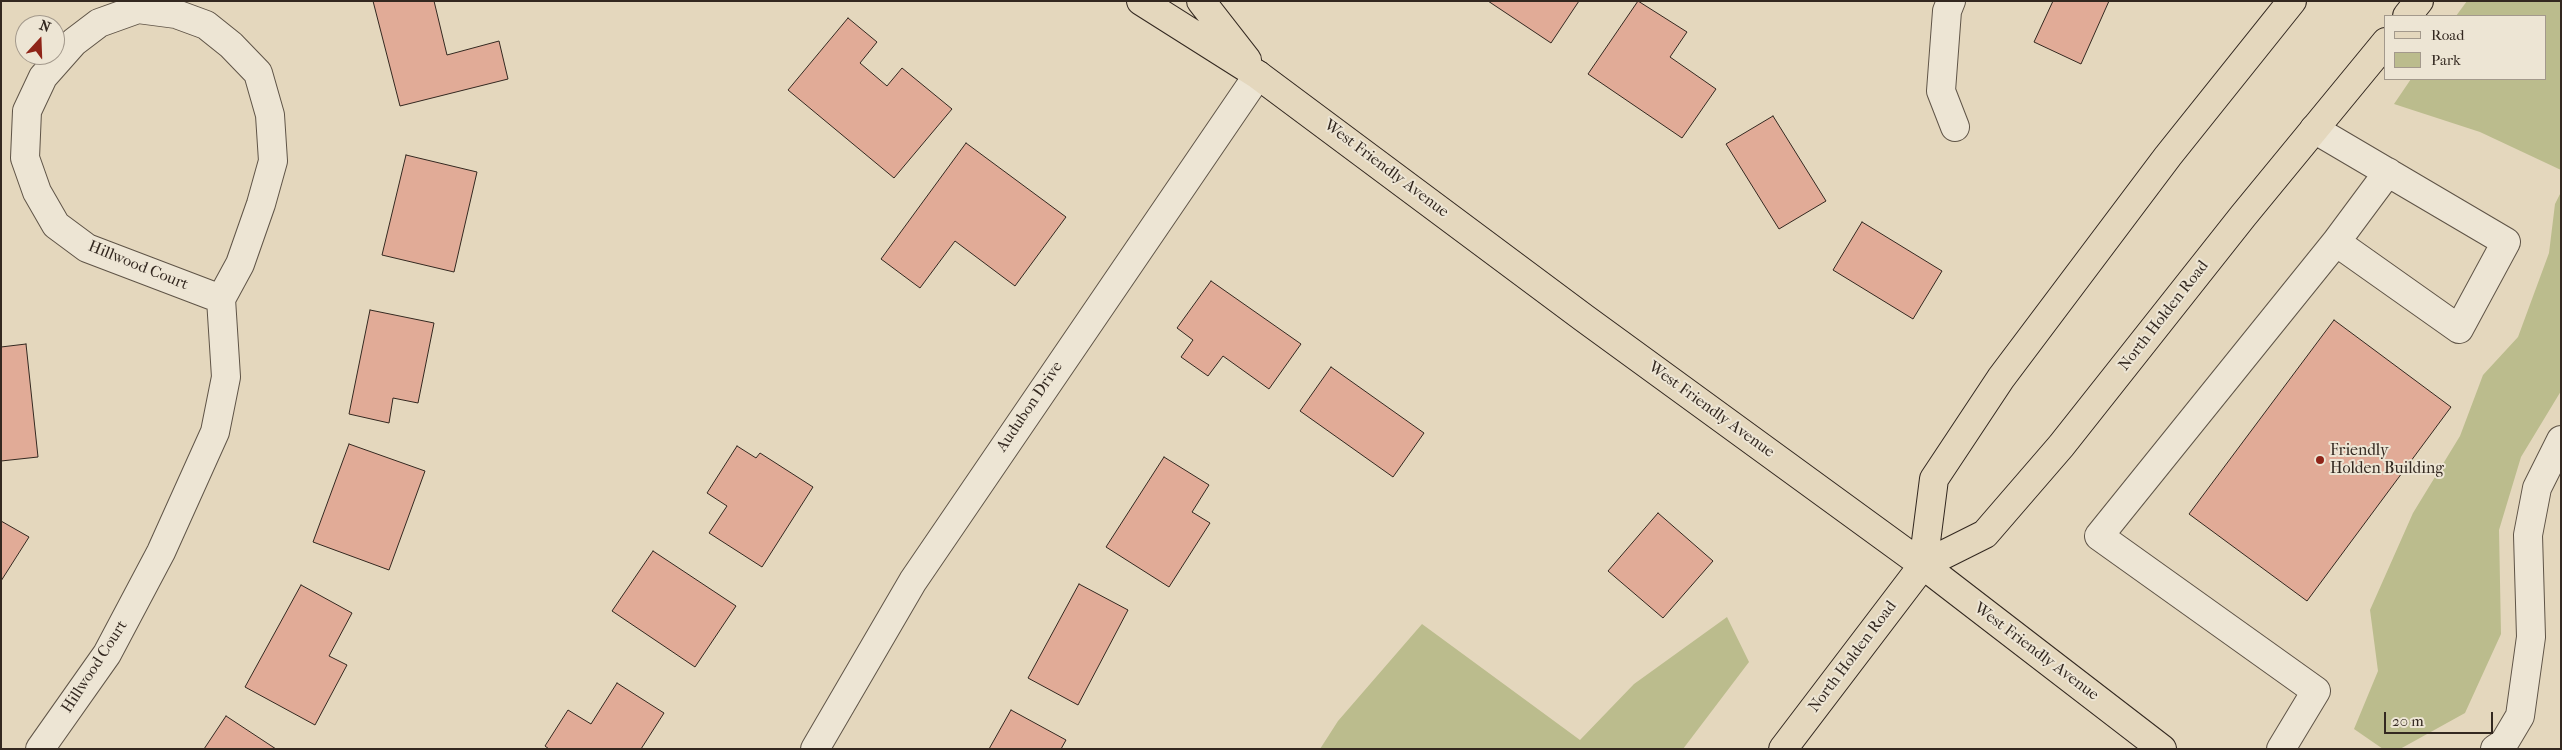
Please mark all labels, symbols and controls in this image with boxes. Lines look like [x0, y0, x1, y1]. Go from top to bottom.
north arrow [15, 15, 65, 65]
legend [2384, 15, 2547, 80]
text: N [37, 17, 53, 36]
text: Road [2431, 26, 2464, 44]
text: Park [2431, 51, 2461, 69]
street label: West Friendly Avenue [1320, 116, 1452, 222]
street label: Hillwood Court [85, 237, 191, 295]
street label: North Holden Road [2115, 257, 2213, 375]
street label: Audubon Drive [993, 358, 1067, 456]
street label: West Friendly Avenue [1644, 358, 1778, 462]
place label: Friendly Holden Building [2330, 441, 2444, 479]
marker: Friendly Holden Building [2314, 454, 2326, 466]
street label: North Holden Road [1805, 597, 1901, 717]
street label: West Friendly Avenue [1970, 599, 2102, 705]
street label: Hillwood Court [58, 617, 132, 717]
scale bar [2387, 702, 2496, 734]
text: 20 m [2392, 712, 2424, 730]

